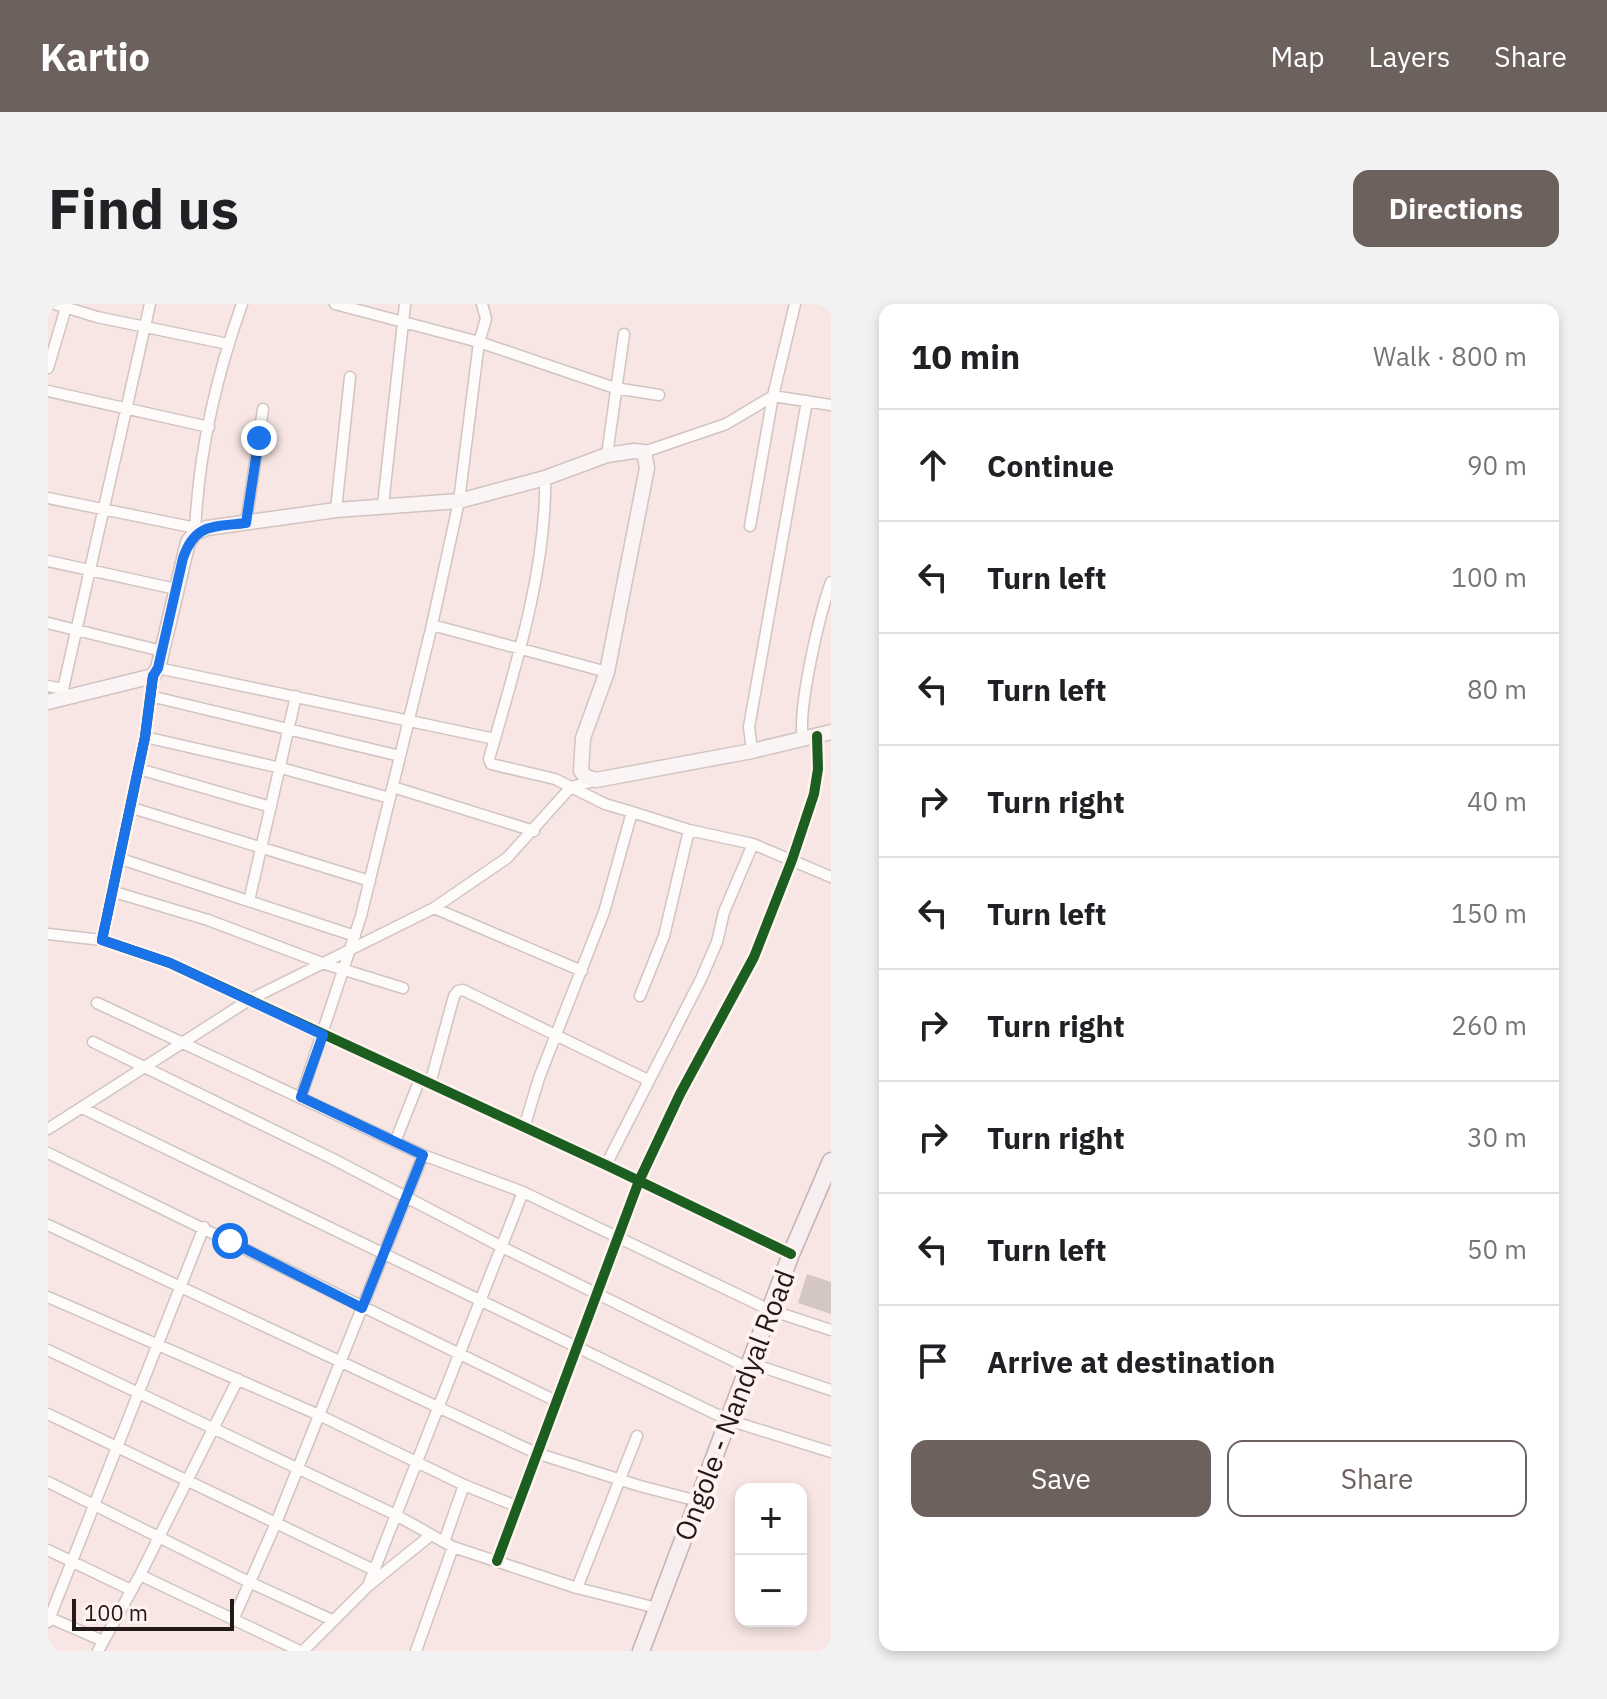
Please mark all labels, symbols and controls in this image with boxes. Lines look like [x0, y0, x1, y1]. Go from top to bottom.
text: Kartio [40, 32, 150, 81]
text: Map [1270, 38, 1324, 75]
text: Layers [1368, 38, 1450, 75]
text: Share [1494, 38, 1567, 75]
button: Directions [1353, 170, 1559, 247]
text: Find us [48, 172, 239, 244]
text: 10 min [911, 334, 1020, 378]
text: Walk · 800 m [1373, 339, 1527, 373]
route end [241, 420, 277, 456]
icon: ahead [911, 443, 955, 487]
text: Continue [987, 446, 1114, 485]
text: 90 m [1467, 448, 1527, 482]
icon: left [911, 555, 955, 599]
text: Turn left [987, 558, 1106, 597]
text: 100 m [1451, 560, 1527, 594]
icon: left [911, 667, 955, 711]
text: Turn left [987, 670, 1106, 709]
text: 80 m [1467, 672, 1527, 706]
icon: right [911, 779, 955, 823]
text: Turn right [987, 782, 1125, 821]
text: 40 m [1467, 784, 1527, 818]
icon: left [911, 891, 955, 935]
text: Turn left [987, 894, 1106, 933]
text: 150 m [1451, 896, 1527, 930]
icon: right [911, 1003, 955, 1047]
text: Turn right [987, 1006, 1125, 1045]
text: 260 m [1451, 1008, 1527, 1042]
icon: right [911, 1115, 955, 1159]
text: Turn right [987, 1118, 1125, 1157]
text: 30 m [1467, 1120, 1527, 1154]
route start [212, 1223, 248, 1259]
icon: left [911, 1227, 955, 1271]
text: Turn left [987, 1230, 1106, 1269]
text: 50 m [1467, 1232, 1527, 1266]
street label: Ongole - Nandyal Road [665, 1264, 803, 1546]
icon: arrive [911, 1339, 955, 1383]
text: Arrive at destination [987, 1342, 1275, 1381]
button: Save [911, 1440, 1211, 1517]
button: Share [1227, 1440, 1527, 1517]
map controls [735, 1483, 807, 1627]
button: + [735, 1483, 807, 1555]
button: − [735, 1555, 807, 1627]
scale bar [72, 1595, 234, 1631]
text: 100 m [84, 1598, 148, 1627]

